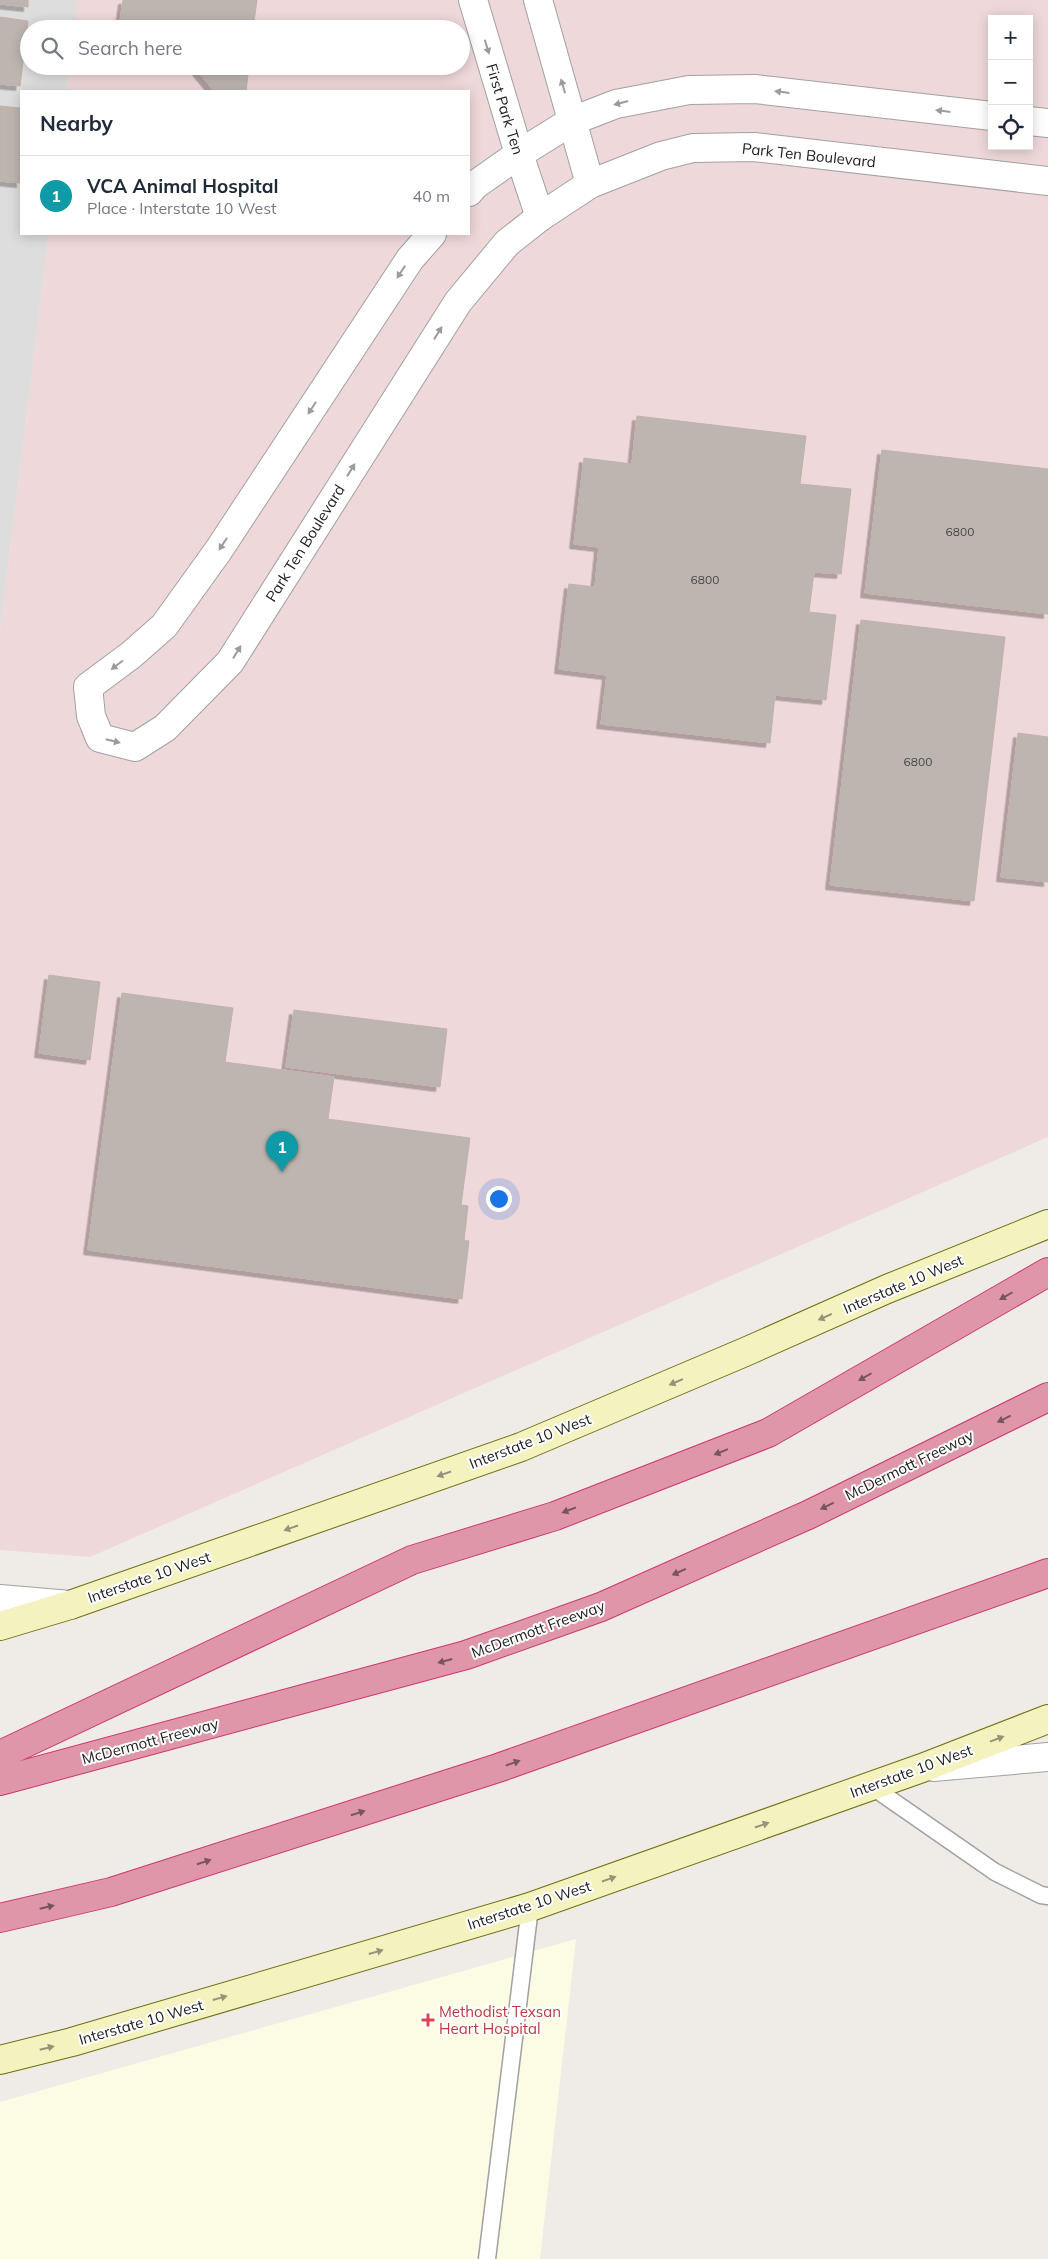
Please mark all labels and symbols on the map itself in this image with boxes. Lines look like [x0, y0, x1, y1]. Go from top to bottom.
one-way arrow [483, 39, 491, 54]
street label: First Park Ten [482, 61, 528, 157]
one-way arrow [558, 79, 566, 94]
one-way arrow [774, 88, 790, 96]
one-way arrow [613, 99, 629, 107]
one-way arrow [935, 107, 951, 115]
street label: Park Ten Boulevard [741, 139, 877, 171]
one-way arrow [397, 265, 406, 278]
one-way arrow [434, 326, 443, 340]
one-way arrow [308, 401, 317, 414]
one-way arrow [347, 464, 356, 477]
street label: Park Ten Boulevard [261, 481, 349, 605]
house number: 6800 [946, 524, 974, 539]
one-way arrow [219, 537, 228, 550]
house number: 6800 [691, 572, 719, 587]
one-way arrow [232, 646, 241, 659]
one-way arrow [111, 660, 124, 671]
one-way arrow [106, 737, 121, 745]
house number: 6800 [904, 754, 932, 769]
pin: 1 [266, 1131, 298, 1172]
your location [486, 1186, 512, 1212]
street label: Interstate 10 West [840, 1250, 966, 1318]
one-way arrow [998, 1292, 1013, 1300]
one-way arrow [818, 1313, 832, 1321]
one-way arrow [857, 1373, 872, 1381]
one-way arrow [669, 1378, 683, 1386]
street label: Interstate 10 West [466, 1409, 594, 1473]
one-way arrow [997, 1415, 1011, 1423]
street label: McDermott Freeway [842, 1426, 976, 1504]
one-way arrow [714, 1448, 728, 1456]
one-way arrow [436, 1470, 451, 1478]
one-way arrow [820, 1502, 834, 1510]
one-way arrow [562, 1507, 577, 1514]
one-way arrow [283, 1524, 298, 1532]
street label: Interstate 10 West [85, 1547, 213, 1607]
one-way arrow [672, 1569, 686, 1577]
street label: McDermott Freeway [469, 1596, 607, 1662]
one-way arrow [437, 1657, 452, 1665]
street label: McDermott Freeway [80, 1714, 220, 1768]
one-way arrow [990, 1734, 1004, 1742]
street label: Interstate 10 West [847, 1740, 975, 1802]
one-way arrow [506, 1758, 521, 1766]
one-way arrow [351, 1809, 366, 1816]
one-way arrow [755, 1821, 770, 1829]
one-way arrow [196, 1858, 211, 1866]
one-way arrow [602, 1875, 617, 1883]
street label: Interstate 10 West [465, 1876, 593, 1934]
one-way arrow [40, 1903, 55, 1911]
one-way arrow [369, 1948, 384, 1956]
one-way arrow [213, 1994, 228, 2002]
street label: Interstate 10 West [77, 1995, 205, 2049]
place label: Methodist Texsan Heart Hospital [439, 2002, 561, 2038]
marker: Methodist Texsan Heart Hospital [421, 2013, 435, 2027]
one-way arrow [40, 2044, 55, 2052]

